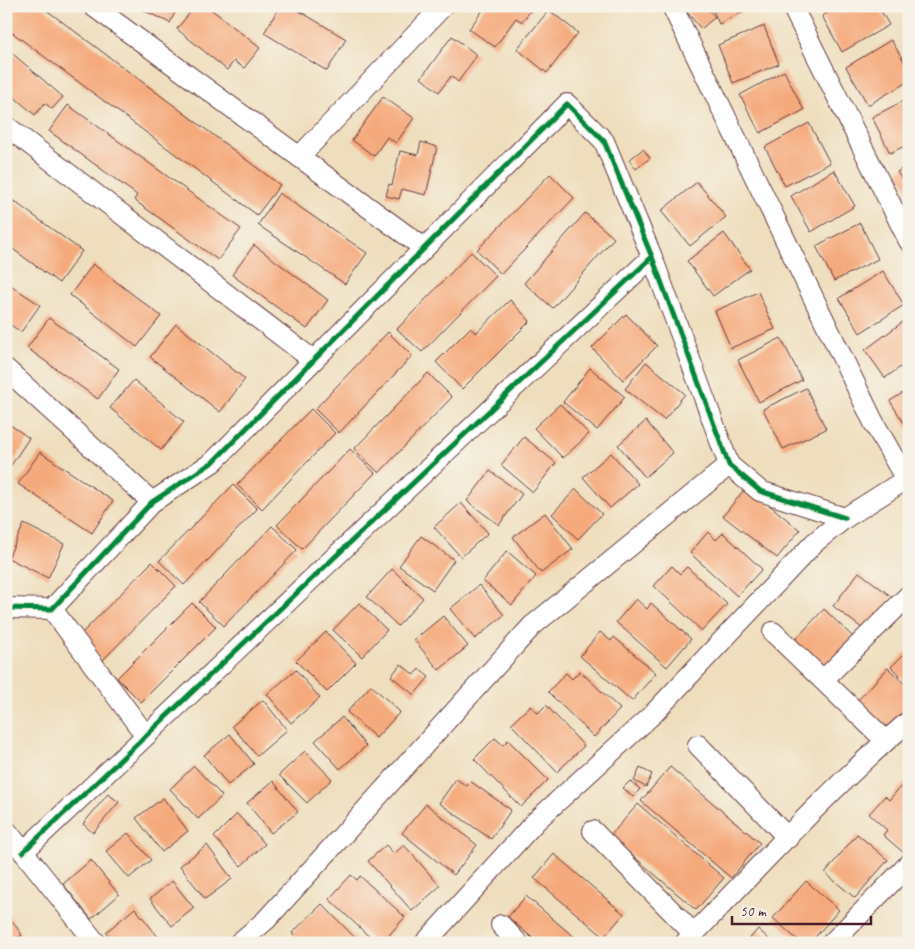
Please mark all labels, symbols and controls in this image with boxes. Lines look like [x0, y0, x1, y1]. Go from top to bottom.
scale bar [732, 894, 871, 926]
text: 50 m [740, 902, 767, 921]

